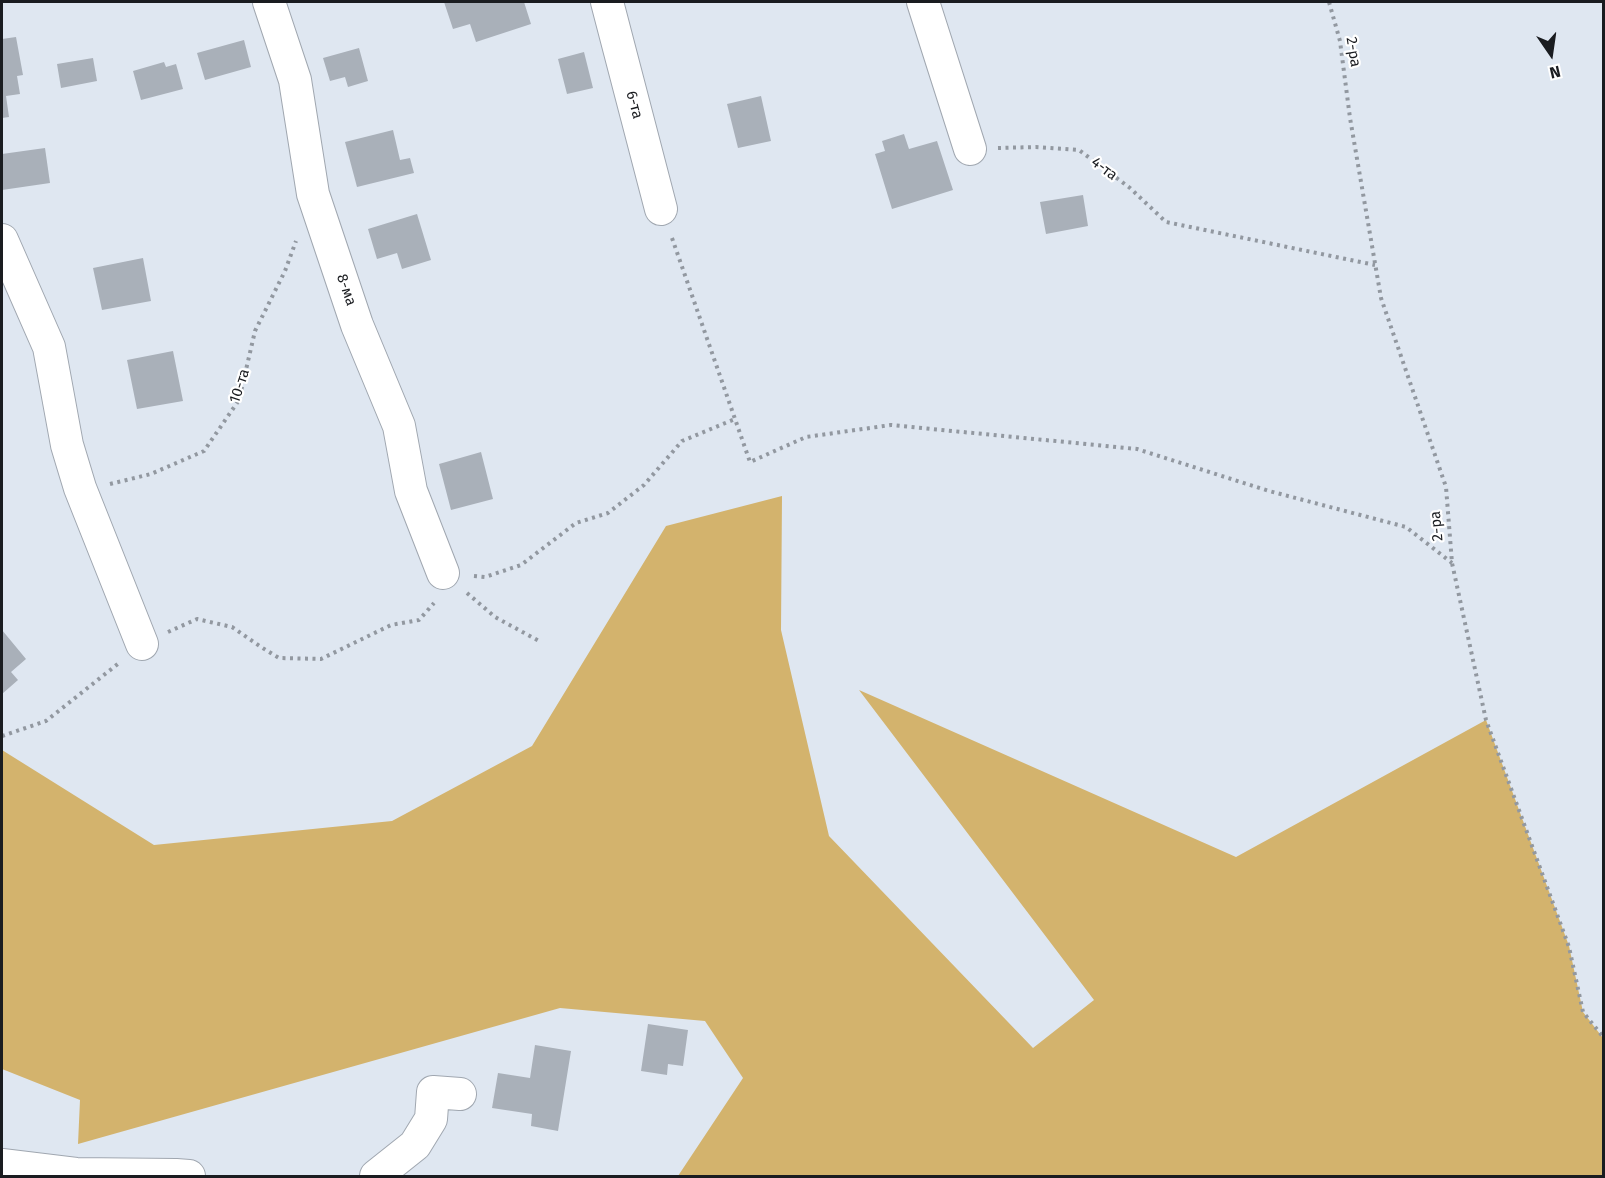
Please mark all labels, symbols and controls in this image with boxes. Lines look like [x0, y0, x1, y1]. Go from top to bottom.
north arrow [1521, 24, 1581, 84]
street label: 2-ра [1342, 36, 1364, 68]
text: N [1548, 62, 1562, 82]
street label: 6-та [622, 89, 646, 121]
street label: 4-та [1087, 153, 1121, 185]
street label: 8-ма [332, 272, 360, 308]
street label: 10-та [226, 367, 254, 405]
street label: 2-ра [1427, 510, 1447, 542]

